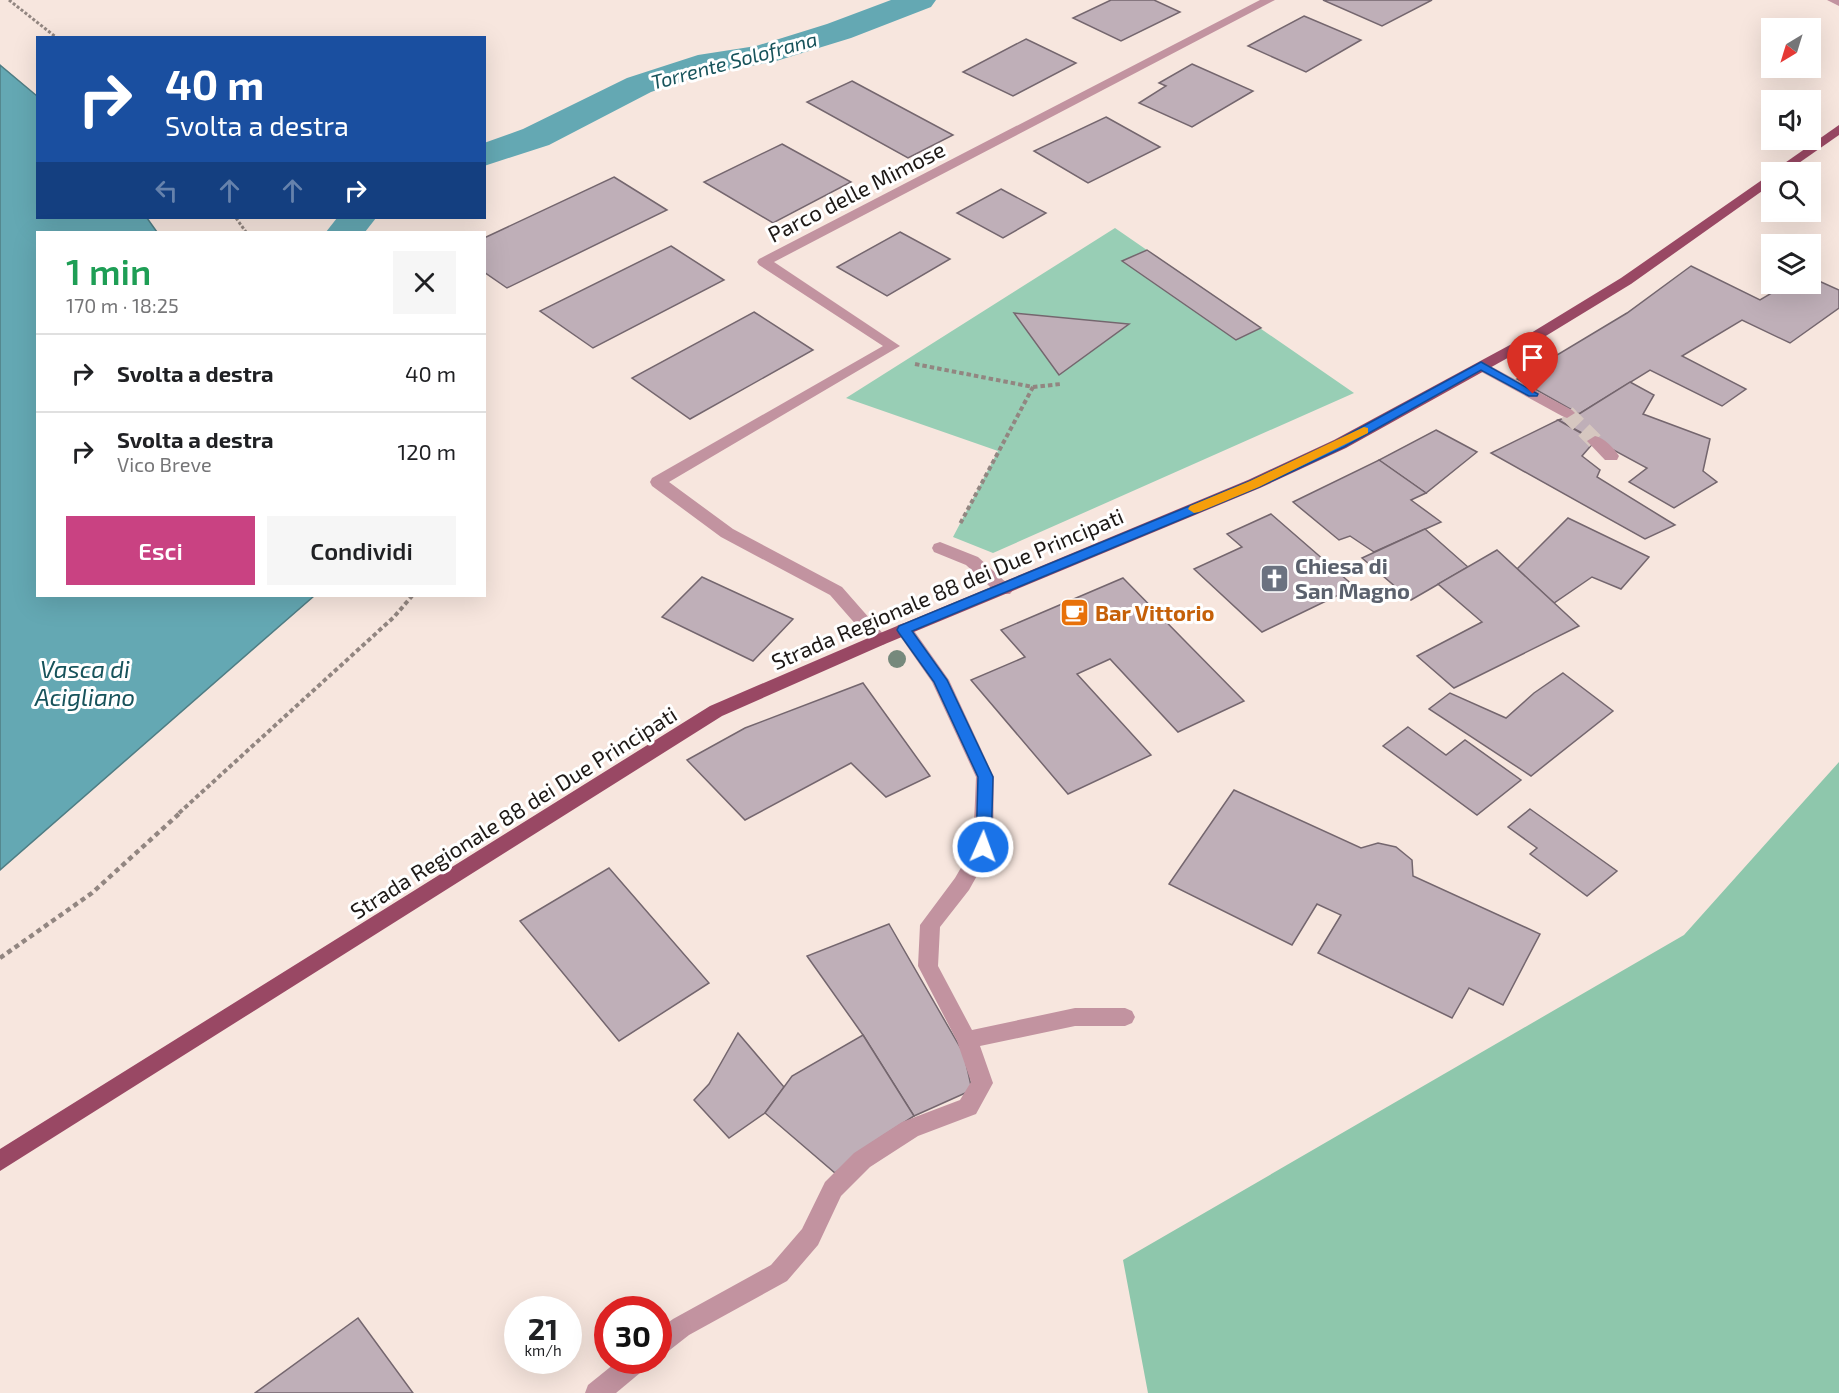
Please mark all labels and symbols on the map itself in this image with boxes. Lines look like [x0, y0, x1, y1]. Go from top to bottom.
north arrow [1761, 18, 1821, 78]
water label: Torrente Solofrana [648, 26, 820, 94]
street label: Parco delle Mimose [763, 135, 949, 247]
pin [1507, 332, 1558, 394]
street label: Strada Regionale 88 dei Due Principati [767, 502, 1127, 674]
place label: Chiesa di San Magno [1295, 552, 1410, 603]
church icon: Chiesa di San Magno [1258, 562, 1290, 594]
cafe icon: Bar Vittorio [1058, 596, 1090, 628]
place label: Bar Vittorio [1095, 599, 1214, 625]
water label: Vasca di Acigliano [34, 654, 135, 711]
street label: Strada Regionale 88 dei Due Principati [345, 700, 681, 924]
position arrow [951, 815, 1015, 879]
speed limit sign: 30 [594, 1296, 672, 1374]

